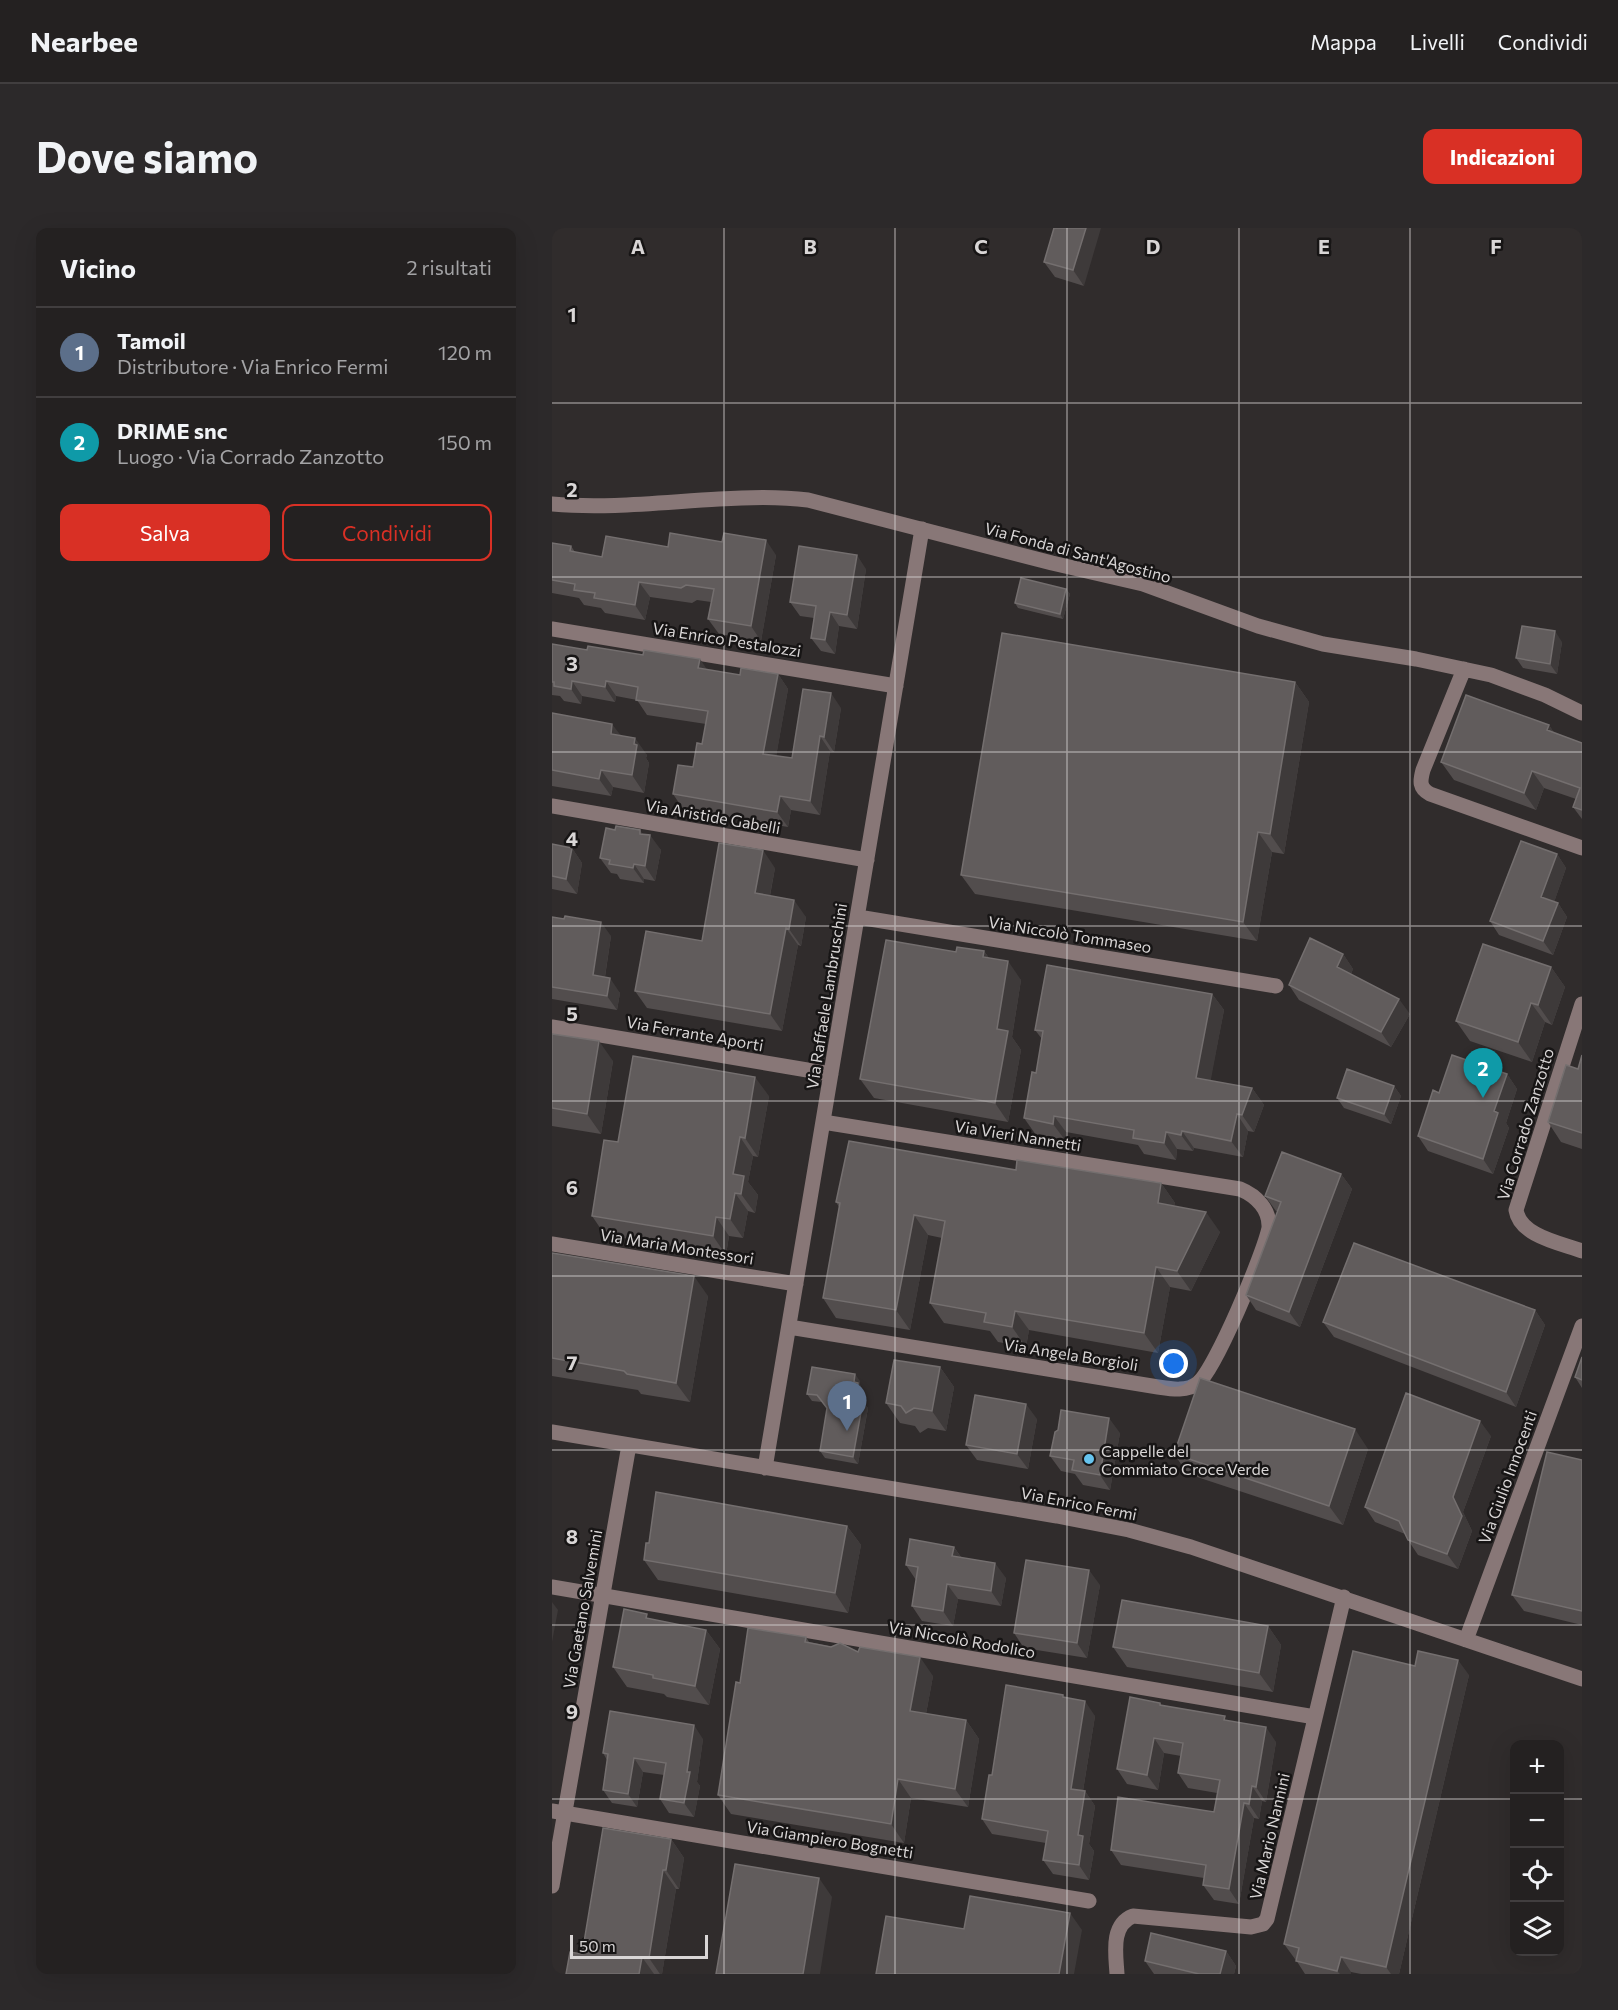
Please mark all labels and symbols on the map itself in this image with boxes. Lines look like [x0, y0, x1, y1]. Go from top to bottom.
text: A [631, 234, 645, 258]
text: B [803, 234, 817, 258]
text: C [974, 234, 988, 258]
text: D [1146, 234, 1160, 258]
text: E [1318, 234, 1330, 258]
text: F [1490, 234, 1502, 258]
text: 1 [567, 302, 577, 326]
text: 2 [566, 477, 578, 501]
street label: Via Fonda di Sant'Agostino [983, 518, 1173, 586]
street label: Via Enrico Pestalozzi [651, 618, 803, 660]
text: 3 [566, 651, 578, 675]
street label: Via Aristide Gabelli [644, 795, 782, 837]
text: 4 [566, 826, 578, 850]
street label: Via Raffaele Lambruschini [802, 902, 850, 1090]
street label: Via Niccolò Tommaseo [987, 912, 1153, 956]
text: 5 [566, 1001, 578, 1025]
street label: Via Ferrante Aporti [625, 1012, 765, 1054]
street label: Via Corrado Zanzotto [1493, 1046, 1557, 1202]
pin: 2 [1464, 1048, 1502, 1098]
street label: Via Vieri Nannetti [953, 1116, 1083, 1154]
text: 6 [566, 1175, 578, 1199]
street label: Via Maria Montessori [599, 1224, 755, 1268]
street label: Via Angela Borgioli [1002, 1334, 1140, 1374]
your location [1159, 1349, 1188, 1378]
text: 7 [567, 1350, 578, 1374]
pin: 1 [828, 1382, 866, 1431]
street label: Via Giulio Innocenti [1474, 1408, 1540, 1546]
place label: Cappelle del Commiato Croce Verde [1101, 1441, 1269, 1478]
marker: Cappelle del Commiato Croce Verde [1082, 1452, 1096, 1466]
street label: Via Enrico Fermi [1019, 1482, 1139, 1524]
text: 8 [566, 1524, 578, 1548]
street label: Via Gaetano Salvemini [559, 1528, 605, 1690]
street label: Via Niccolò Rodolico [887, 1617, 1037, 1661]
text: 9 [566, 1699, 578, 1723]
street label: Via Mario Nannini [1245, 1771, 1293, 1901]
street label: Via Giampiero Bognetti [745, 1816, 915, 1862]
scale bar [570, 1932, 708, 1960]

